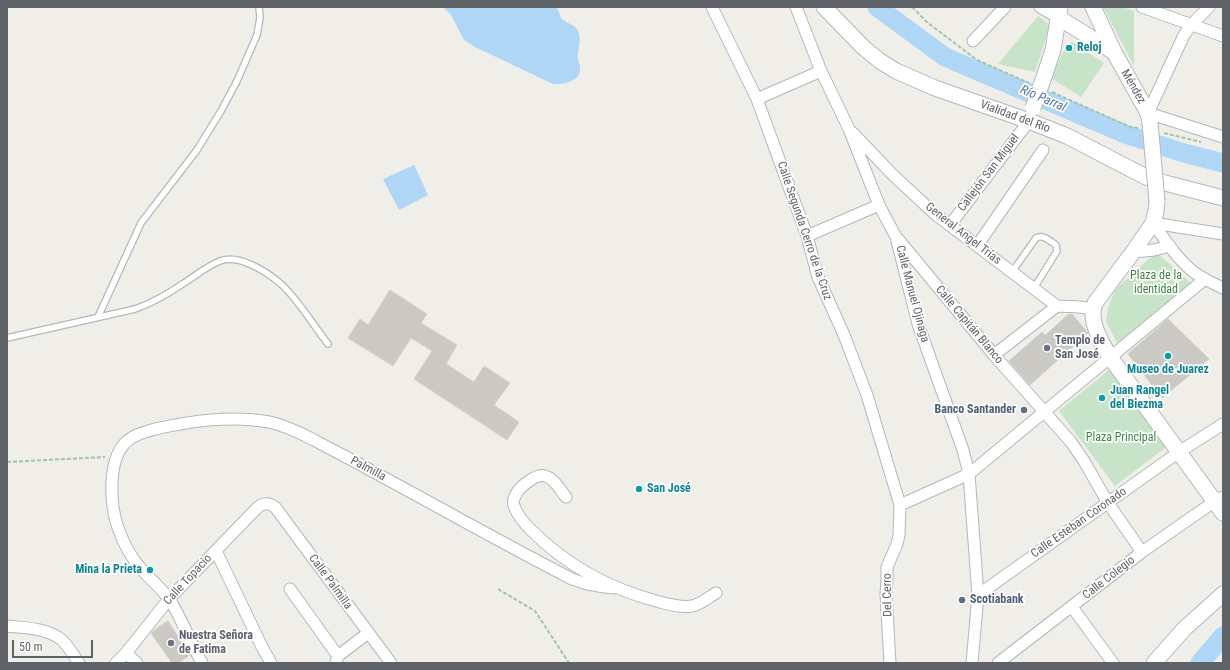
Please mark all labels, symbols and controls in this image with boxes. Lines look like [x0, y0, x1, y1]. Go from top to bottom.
place label: Reloj [1077, 41, 1101, 55]
marker: Reloj [1064, 43, 1074, 53]
street label: Méndez [1117, 67, 1149, 107]
water label: Río Parral [1018, 82, 1068, 116]
street label: Vialidad del Río [978, 98, 1052, 136]
street label: Callejón San Miguel [955, 131, 1023, 215]
street label: Calle Segunda Cerro de la Cruz [773, 160, 835, 302]
street label: General Angel Trías [922, 200, 1004, 268]
street label: Calle Manuel Ojinaga [892, 244, 932, 344]
park label: Plaza de la identidad [1130, 269, 1182, 297]
street label: Calle Capitán Blanco [932, 283, 1006, 367]
place label: Templo de San José [1055, 334, 1105, 362]
marker: Templo de San José [1042, 343, 1052, 353]
marker: Museo de Juarez [1163, 351, 1173, 361]
place label: Museo de Juarez [1127, 363, 1209, 377]
place label: Juan Rangel del Biezma [1110, 384, 1169, 412]
marker: Juan Rangel del Biezma [1097, 393, 1107, 403]
place label: Banco Santander [935, 403, 1016, 417]
marker: Banco Santander [1019, 405, 1029, 415]
park label: Plaza Principal [1086, 431, 1156, 445]
street label: Palmilla [348, 454, 388, 484]
place label: San José [647, 482, 691, 496]
marker: San José [634, 484, 644, 494]
street label: Calle Esteban Coronado [1029, 485, 1129, 561]
street label: Calle Topacio [161, 552, 215, 608]
street label: Calle Palmilla [305, 552, 355, 612]
street label: Calle Colegio [1080, 553, 1138, 603]
place label: Mina la Prieta [75, 563, 142, 577]
marker: Mina la Prieta [145, 565, 155, 575]
street label: Del Cerro [880, 573, 896, 617]
place label: Scotiabank [970, 593, 1024, 607]
marker: Scotiabank [957, 595, 967, 605]
place label: Nuestra Señora de Fatima [179, 629, 253, 657]
scale bar [14, 632, 95, 658]
marker: Nuestra Señora de Fatima [166, 638, 176, 648]
text: 50 m [19, 640, 43, 654]

